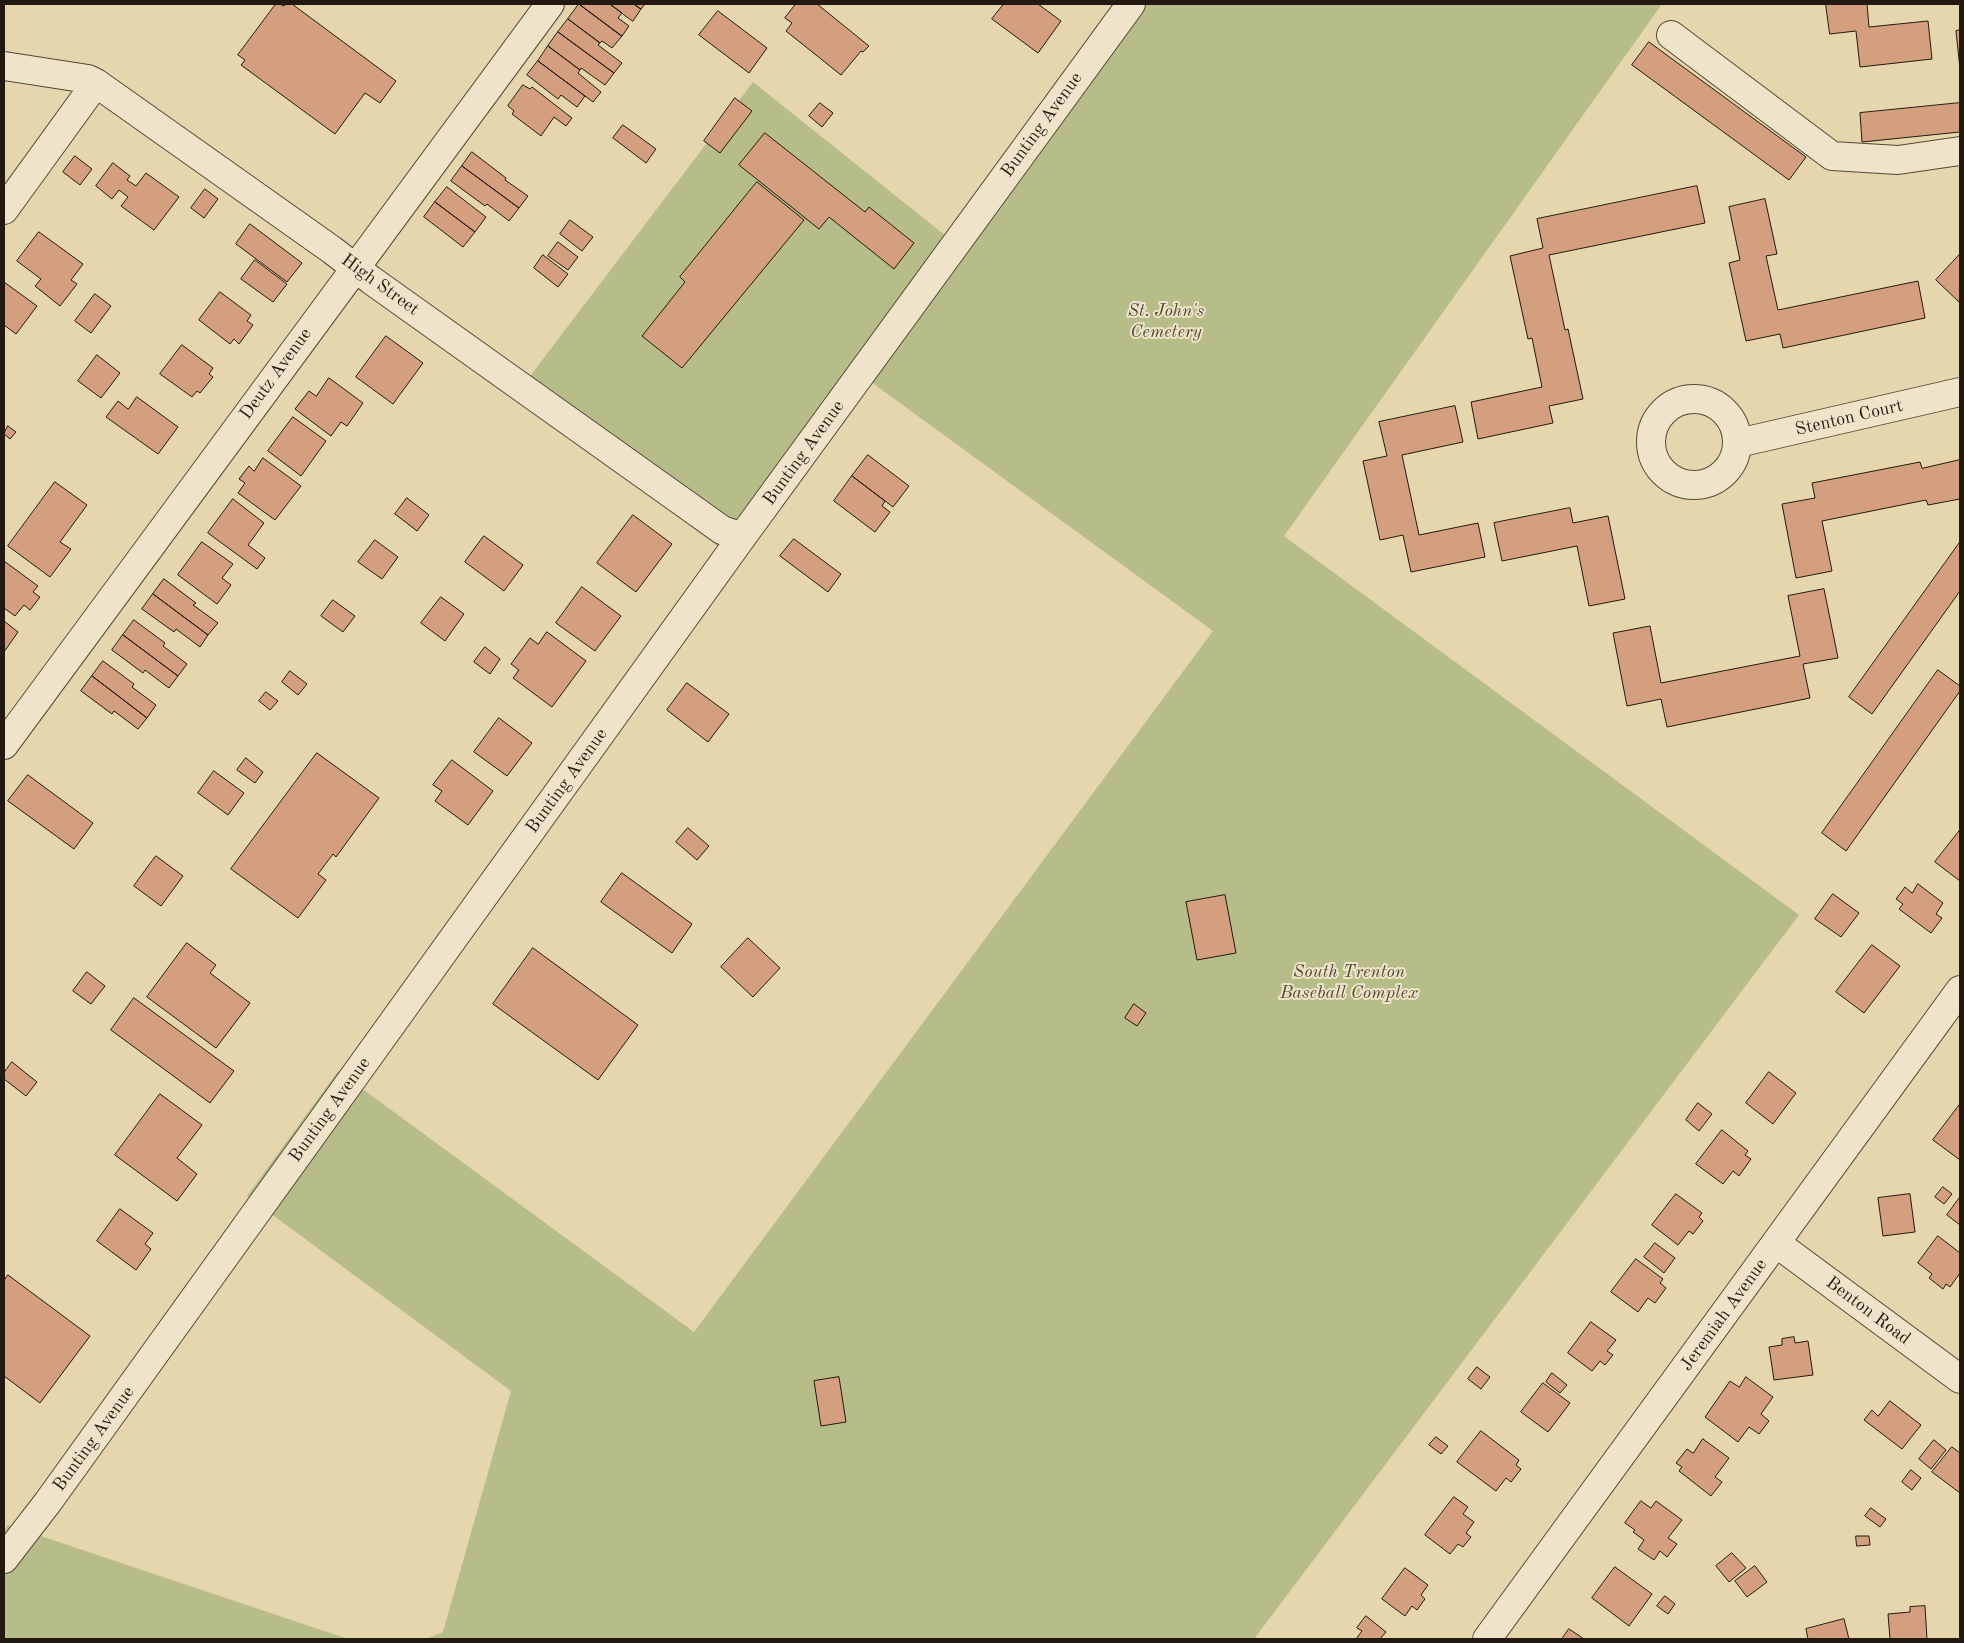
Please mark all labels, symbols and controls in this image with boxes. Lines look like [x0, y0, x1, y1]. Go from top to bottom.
street label: Bunting Avenue [997, 68, 1087, 182]
street label: High Street [337, 249, 423, 321]
park label: St. John's Cemetery [1128, 300, 1204, 342]
street label: Deutz Avenue [235, 324, 317, 424]
street label: Stenton Court [1793, 395, 1905, 441]
street label: Bunting Avenue [759, 396, 849, 510]
street label: Bunting Avenue [522, 724, 612, 838]
park label: South Trenton Baseball Complex [1280, 961, 1418, 1004]
street label: Bunting Avenue [285, 1053, 375, 1167]
street label: Jeremiah Avenue [1676, 1255, 1772, 1375]
street label: Benton Road [1821, 1272, 1915, 1350]
street label: Bunting Avenue [49, 1382, 139, 1496]

